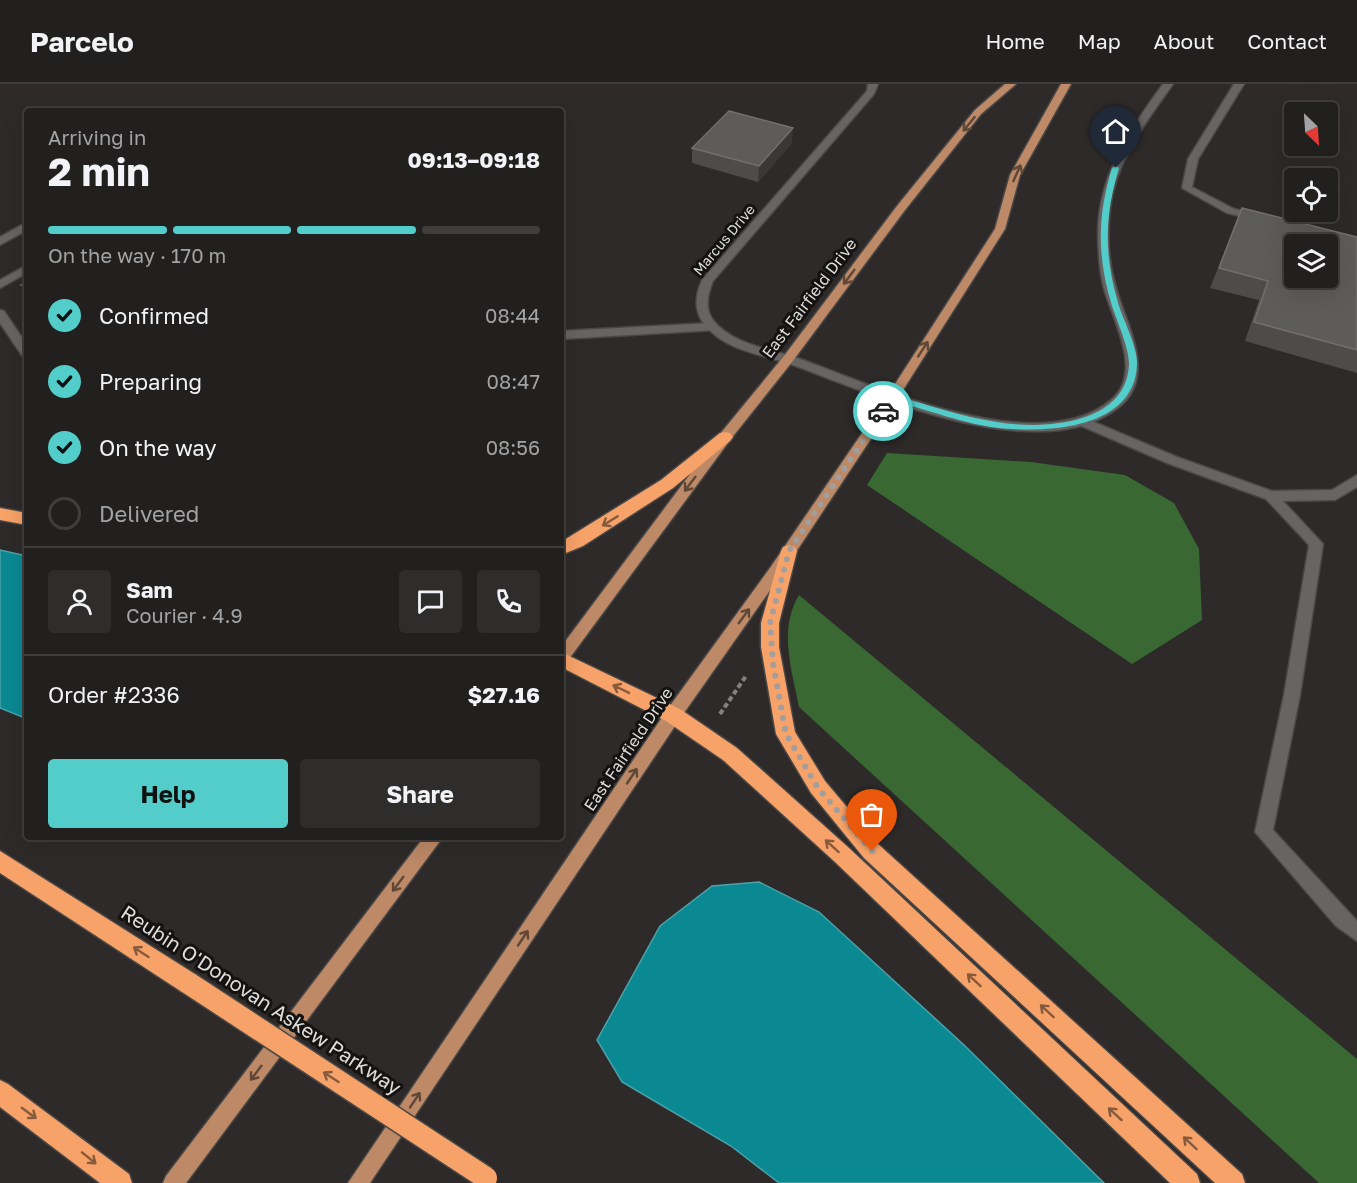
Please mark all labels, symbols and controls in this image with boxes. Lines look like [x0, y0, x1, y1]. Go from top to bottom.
text: Parcelo [30, 25, 134, 58]
text: Home [985, 28, 1045, 54]
text: Map [1078, 28, 1121, 54]
text: About [1154, 28, 1214, 54]
text: Contact [1247, 28, 1327, 54]
north arrow [1284, 102, 1338, 156]
map controls [1284, 102, 1338, 288]
pin [1090, 106, 1141, 168]
one-way arrow [962, 115, 975, 131]
icon: home [1099, 115, 1132, 148]
text: Arriving in [48, 125, 146, 149]
text: 09:13–09:18 [408, 146, 540, 173]
text: 2 min [48, 148, 150, 195]
one-way arrow [1012, 164, 1023, 182]
button: locate [1284, 168, 1338, 222]
street label: Marcus Drive [689, 201, 758, 278]
street label: East Fairfield Drive [758, 234, 860, 362]
button: layers [1284, 234, 1338, 288]
text: On the way · 170 m [48, 243, 226, 267]
one-way arrow [843, 269, 855, 285]
icon: check [48, 299, 81, 332]
text: Confirmed [99, 302, 209, 329]
text: 08:44 [485, 303, 540, 327]
one-way arrow [918, 341, 930, 358]
icon: check [48, 365, 81, 398]
text: Preparing [99, 368, 202, 395]
text: 08:47 [487, 369, 540, 393]
courier [853, 381, 913, 441]
icon: car [867, 395, 900, 428]
icon: check [48, 431, 81, 464]
text: On the way [99, 434, 217, 461]
text: 08:56 [486, 435, 540, 459]
one-way arrow [684, 476, 697, 492]
text: Delivered [99, 500, 199, 527]
one-way arrow [602, 516, 619, 528]
button: person [48, 570, 111, 633]
button: chat [399, 570, 462, 633]
button: phone [477, 570, 540, 633]
text: Sam [126, 576, 173, 603]
text: Courier · 4.9 [126, 603, 243, 627]
one-way arrow [738, 609, 750, 625]
text: Order #2336 [48, 681, 180, 708]
text: $27.16 [468, 681, 540, 708]
one-way arrow [612, 683, 630, 694]
street label: East Fairfield Drive [579, 684, 677, 814]
button: Help [48, 759, 288, 828]
button: Share [300, 759, 540, 828]
one-way arrow [626, 768, 638, 785]
pin [846, 789, 897, 851]
icon: bag [855, 798, 888, 831]
one-way arrow [824, 839, 839, 853]
one-way arrow [392, 875, 405, 891]
street label: Reubin O'Donovan Askew Parkway [117, 899, 406, 1099]
one-way arrow [517, 930, 529, 947]
one-way arrow [132, 946, 149, 959]
one-way arrow [966, 973, 981, 987]
one-way arrow [1039, 1004, 1054, 1018]
one-way arrow [250, 1065, 263, 1081]
one-way arrow [323, 1071, 340, 1083]
one-way arrow [408, 1091, 421, 1108]
one-way arrow [20, 1106, 36, 1119]
one-way arrow [1108, 1107, 1123, 1121]
one-way arrow [1183, 1136, 1198, 1150]
one-way arrow [81, 1152, 97, 1165]

